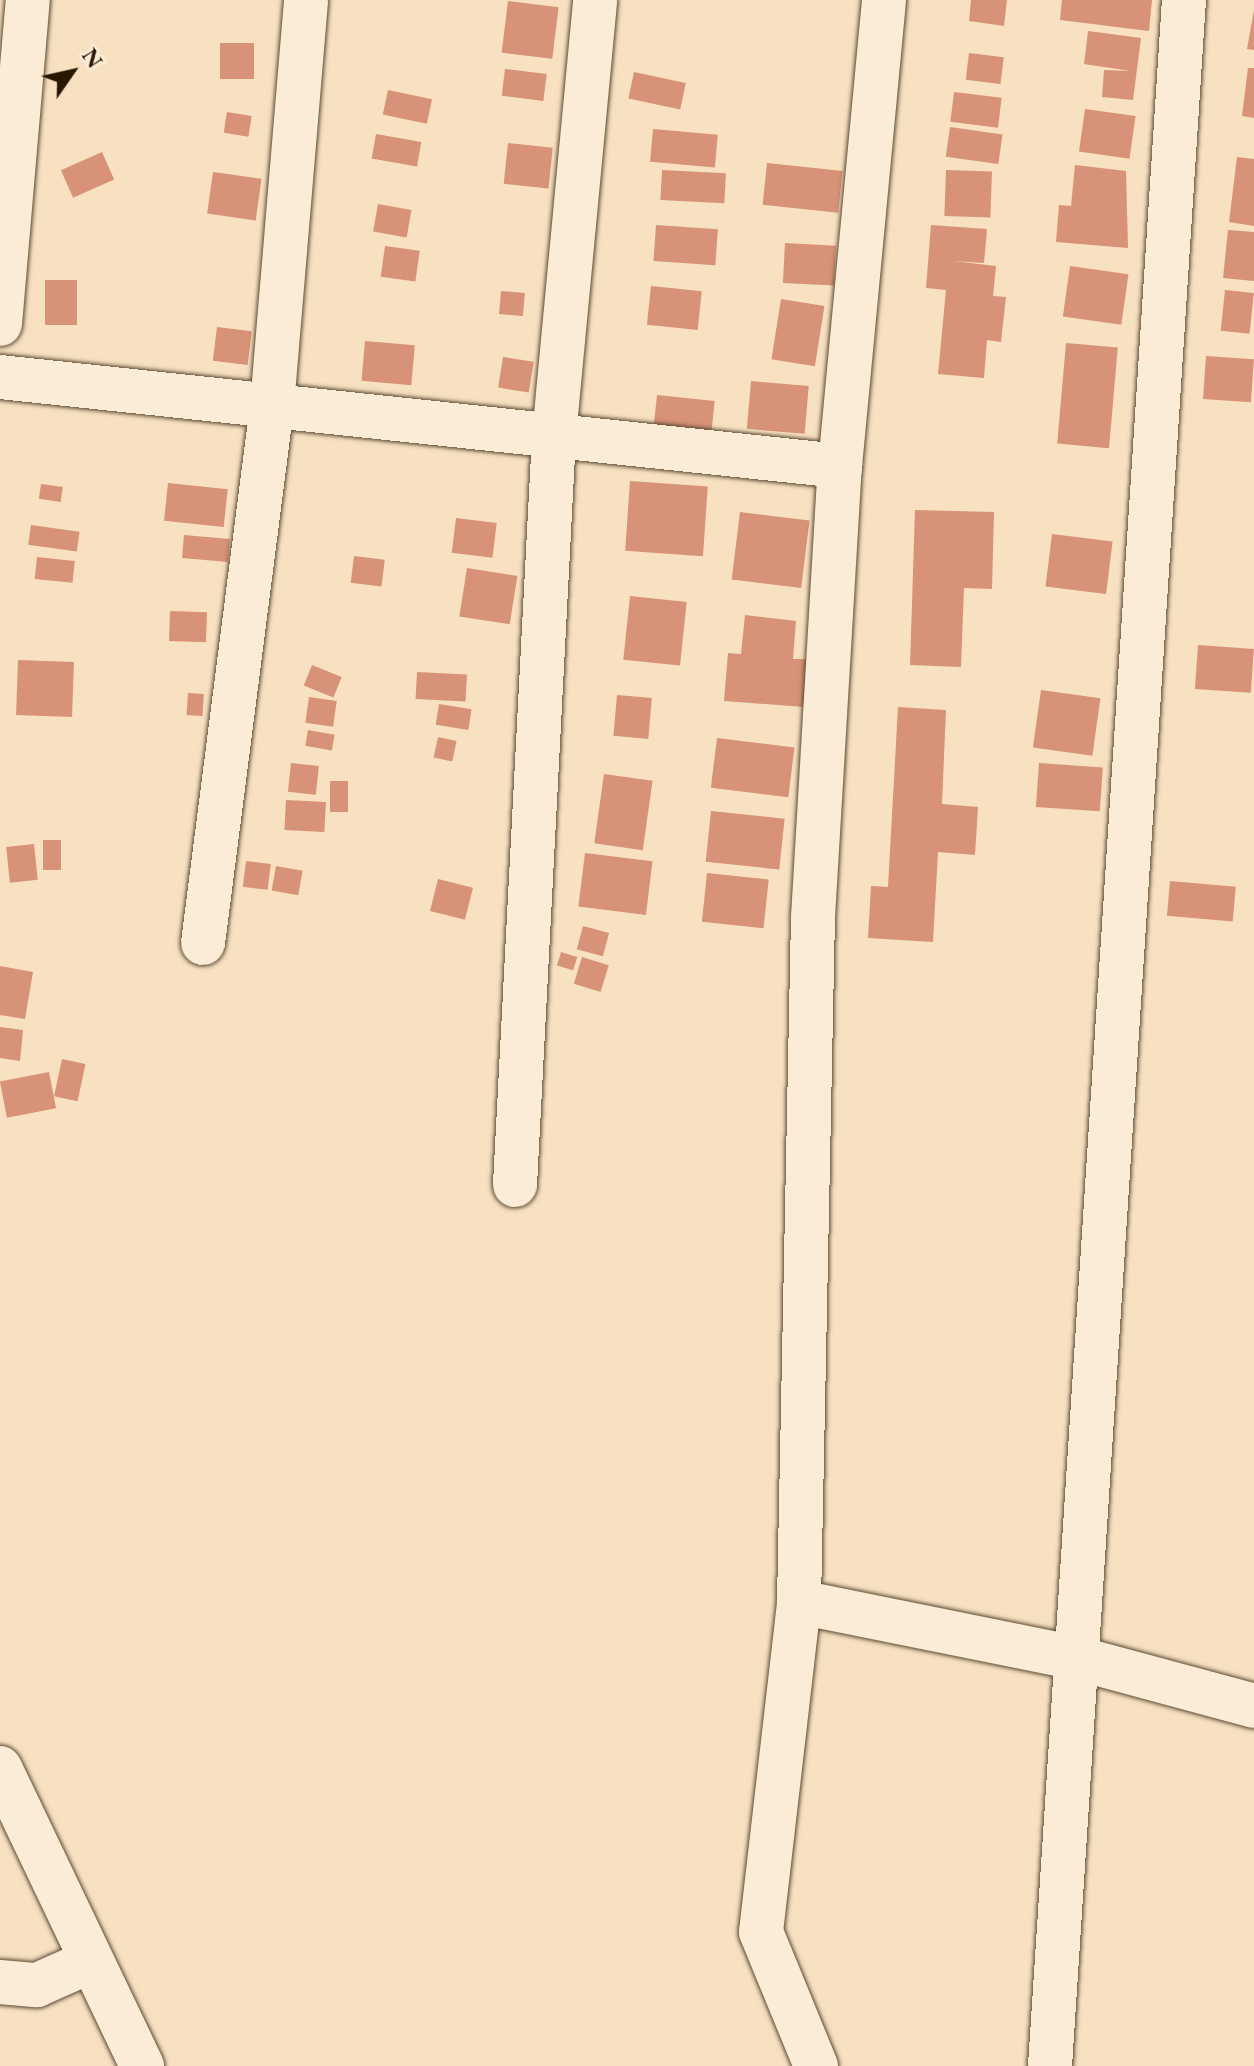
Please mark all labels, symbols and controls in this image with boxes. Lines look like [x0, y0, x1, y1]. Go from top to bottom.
north arrow [32, 32, 112, 112]
text: N [75, 43, 109, 74]

